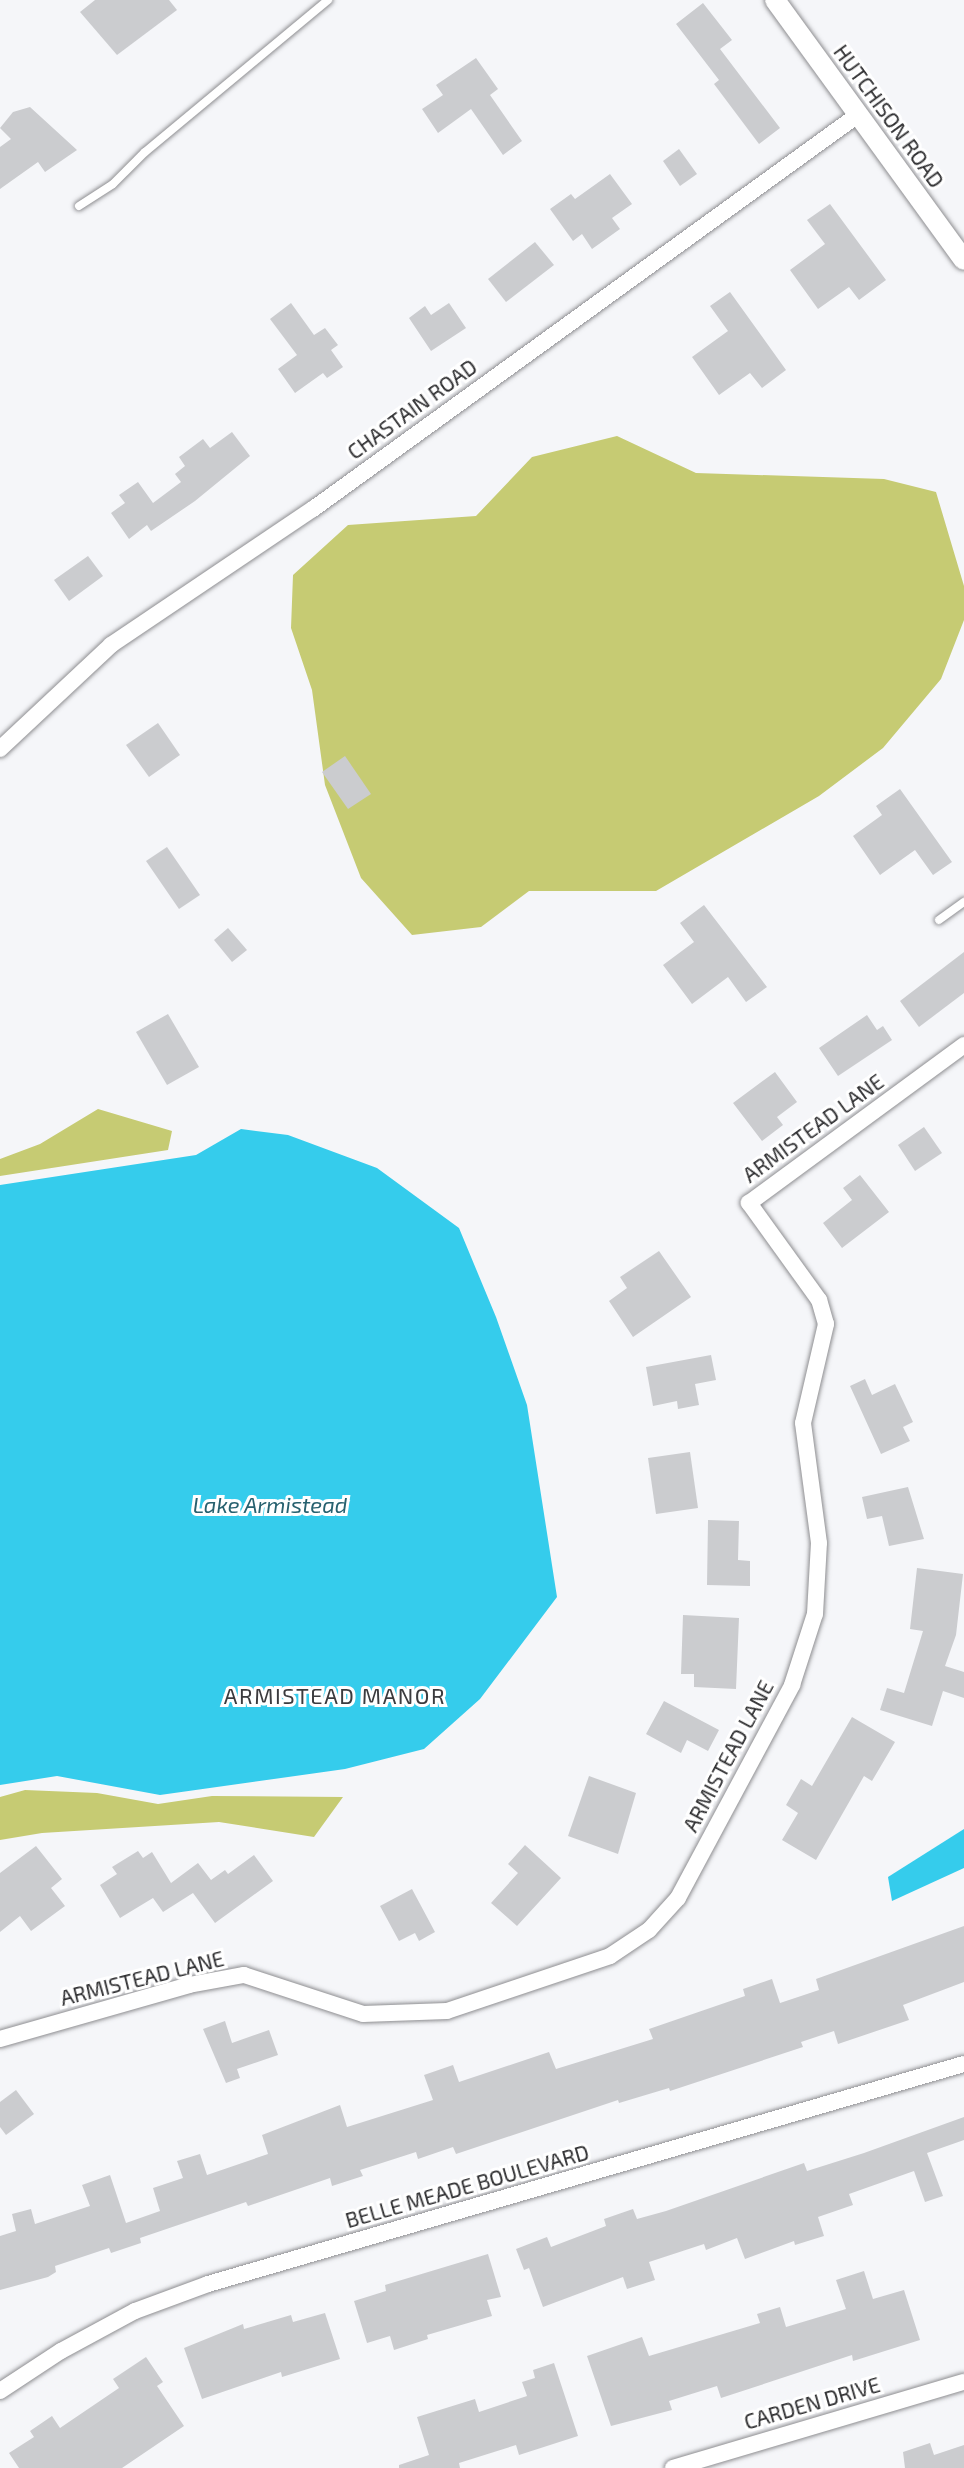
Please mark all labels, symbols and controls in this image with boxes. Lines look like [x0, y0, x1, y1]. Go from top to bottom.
street label: HUTCHISON ROAD [829, 40, 949, 192]
street label: CHASTAIN ROAD [342, 354, 482, 464]
street label: ARMISTEAD LANE [738, 1068, 888, 1188]
water label: Lake Armistead [192, 1492, 348, 1518]
street label: ARMISTEAD LANE [677, 1676, 779, 1836]
district label: ARMISTEAD MANOR [224, 1683, 446, 1709]
street label: ARMISTEAD LANE [58, 1945, 226, 2011]
street label: BELLE MEADE BOULEVARD [342, 2139, 592, 2233]
street label: CARDEN DRIVE [741, 2372, 883, 2434]

